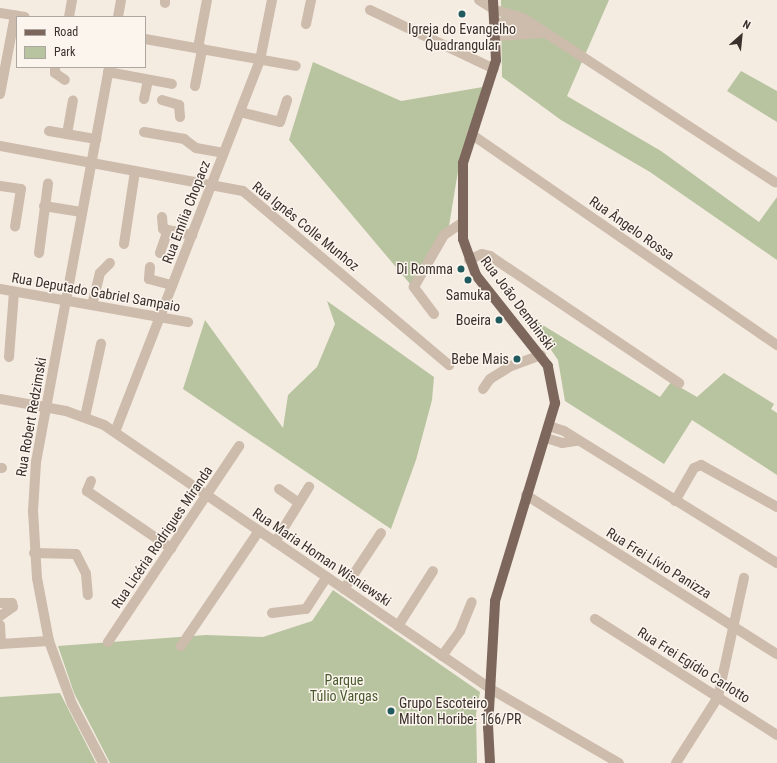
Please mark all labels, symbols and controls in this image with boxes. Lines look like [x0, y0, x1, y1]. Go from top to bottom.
marker: Igreja do Evangelho Quadrangular [457, 9, 467, 19]
legend [16, 16, 146, 68]
north arrow [721, 16, 761, 56]
text: N [741, 18, 753, 32]
place label: Igreja do Evangelho Quadrangular [408, 21, 516, 54]
text: Road [54, 25, 78, 39]
text: Park [54, 45, 75, 59]
street label: Rua Emília Chopacz [159, 158, 213, 266]
street label: Rua Ignês Colle Munhoz [249, 178, 363, 274]
street label: Rua Ângelo Rossa [586, 192, 678, 264]
street label: Rua João Dembinski [477, 253, 559, 353]
place label: Di Romma [396, 261, 453, 277]
marker: Di Romma [456, 264, 466, 274]
street label: Rua Deputado Gabriel Sampaio [10, 269, 182, 315]
marker: Samuka [463, 275, 473, 285]
place label: Samuka [446, 287, 490, 303]
place label: Boeira [456, 312, 491, 328]
marker: Boeira [494, 315, 504, 325]
place label: Bebe Mais [451, 351, 509, 367]
marker: Bebe Mais [512, 354, 522, 364]
street label: Rua Robert Redzimski [12, 356, 50, 478]
street label: Rua Licéria Rodrigues Miranda [108, 463, 216, 611]
street label: Rua Maria Homan Wisniewski [249, 504, 395, 610]
street label: Rua Frei Lívio Panizza [603, 524, 715, 602]
street label: Rua Frei Egídio Carlotto [635, 624, 753, 706]
park label: Parque Túlio Vargas [310, 672, 378, 704]
place label: Grupo Escoteiro Milton Horibe- 166/PR [399, 695, 521, 728]
marker: Grupo Escoteiro Milton Horibe- 166/PR [386, 706, 396, 716]

